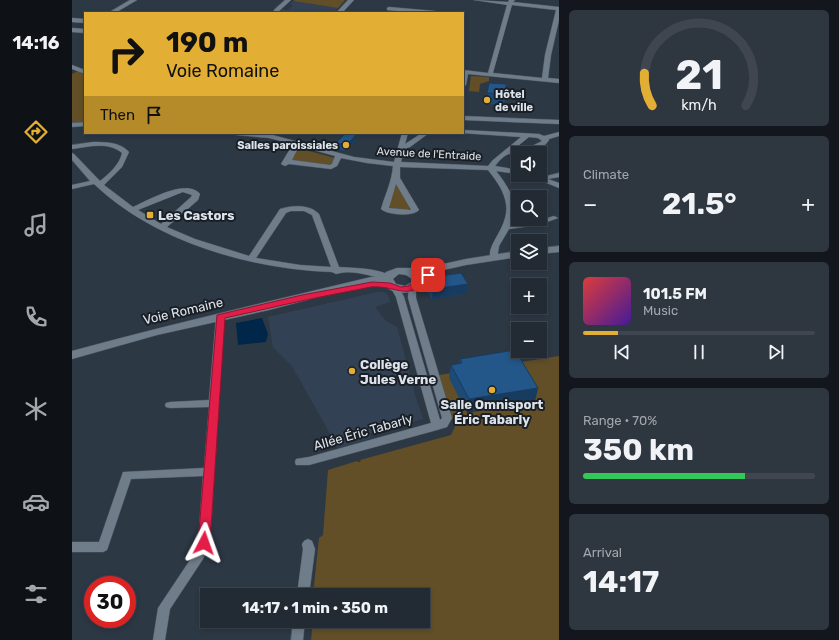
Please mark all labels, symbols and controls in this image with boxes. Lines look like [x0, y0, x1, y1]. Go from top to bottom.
text: 190 m [166, 26, 249, 59]
icon: right [100, 28, 152, 80]
text: 14:16 [12, 32, 60, 54]
text: 21 [675, 50, 723, 99]
text: Voie Romaine [166, 60, 279, 82]
place label: Hôtel de ville [495, 88, 534, 114]
marker: Hôtel de ville [482, 95, 492, 105]
text: km/h [681, 97, 717, 114]
icon: arrive [143, 104, 165, 126]
text: Then [100, 106, 135, 124]
icon: directions [22, 118, 50, 146]
place label: Salles paroissiales [237, 139, 338, 152]
marker: Salles paroissiales [341, 140, 351, 150]
street label: Avenue de l'Entraide [376, 145, 482, 163]
map controls [511, 146, 547, 358]
button: sound [511, 146, 547, 182]
text: Climate [583, 167, 629, 182]
text: 21.5° [662, 186, 737, 222]
button: search [511, 190, 547, 226]
text: − [583, 191, 597, 218]
text: + [801, 191, 815, 218]
place label: Les Castors [158, 208, 234, 223]
marker: Les Castors [145, 210, 155, 220]
icon: music [22, 211, 50, 239]
button: layers [511, 234, 547, 270]
pin [411, 258, 445, 292]
icon: arrive [417, 264, 439, 286]
button: + [511, 278, 547, 314]
text: 101.5 FM [643, 285, 707, 303]
street label: Voie Romaine [141, 294, 225, 328]
icon: phone [22, 303, 50, 331]
text: Music [643, 303, 678, 318]
button: − [511, 322, 547, 358]
icon: previous [611, 341, 633, 363]
icon: pause [688, 341, 710, 363]
icon: next [765, 341, 787, 363]
place label: Collège Jules Verne [360, 357, 436, 387]
marker: Collège Jules Verne [347, 366, 357, 376]
marker: Salle Omnisport Éric Tabarly [487, 385, 497, 395]
icon: climate [22, 395, 50, 423]
place label: Salle Omnisport Éric Tabarly [441, 397, 543, 427]
street label: Allée Éric Tabarly [312, 411, 414, 453]
text: Range · 70% [583, 413, 657, 428]
text: 350 km [583, 432, 694, 468]
icon: car [22, 488, 50, 516]
position arrow [183, 522, 225, 564]
text: Arrival [583, 545, 622, 560]
text: 14:17 [583, 564, 659, 600]
speed limit sign: 30 [84, 576, 136, 628]
icon: filters [22, 580, 50, 608]
text: 14:17 · 1 min · 350 m [242, 599, 388, 617]

